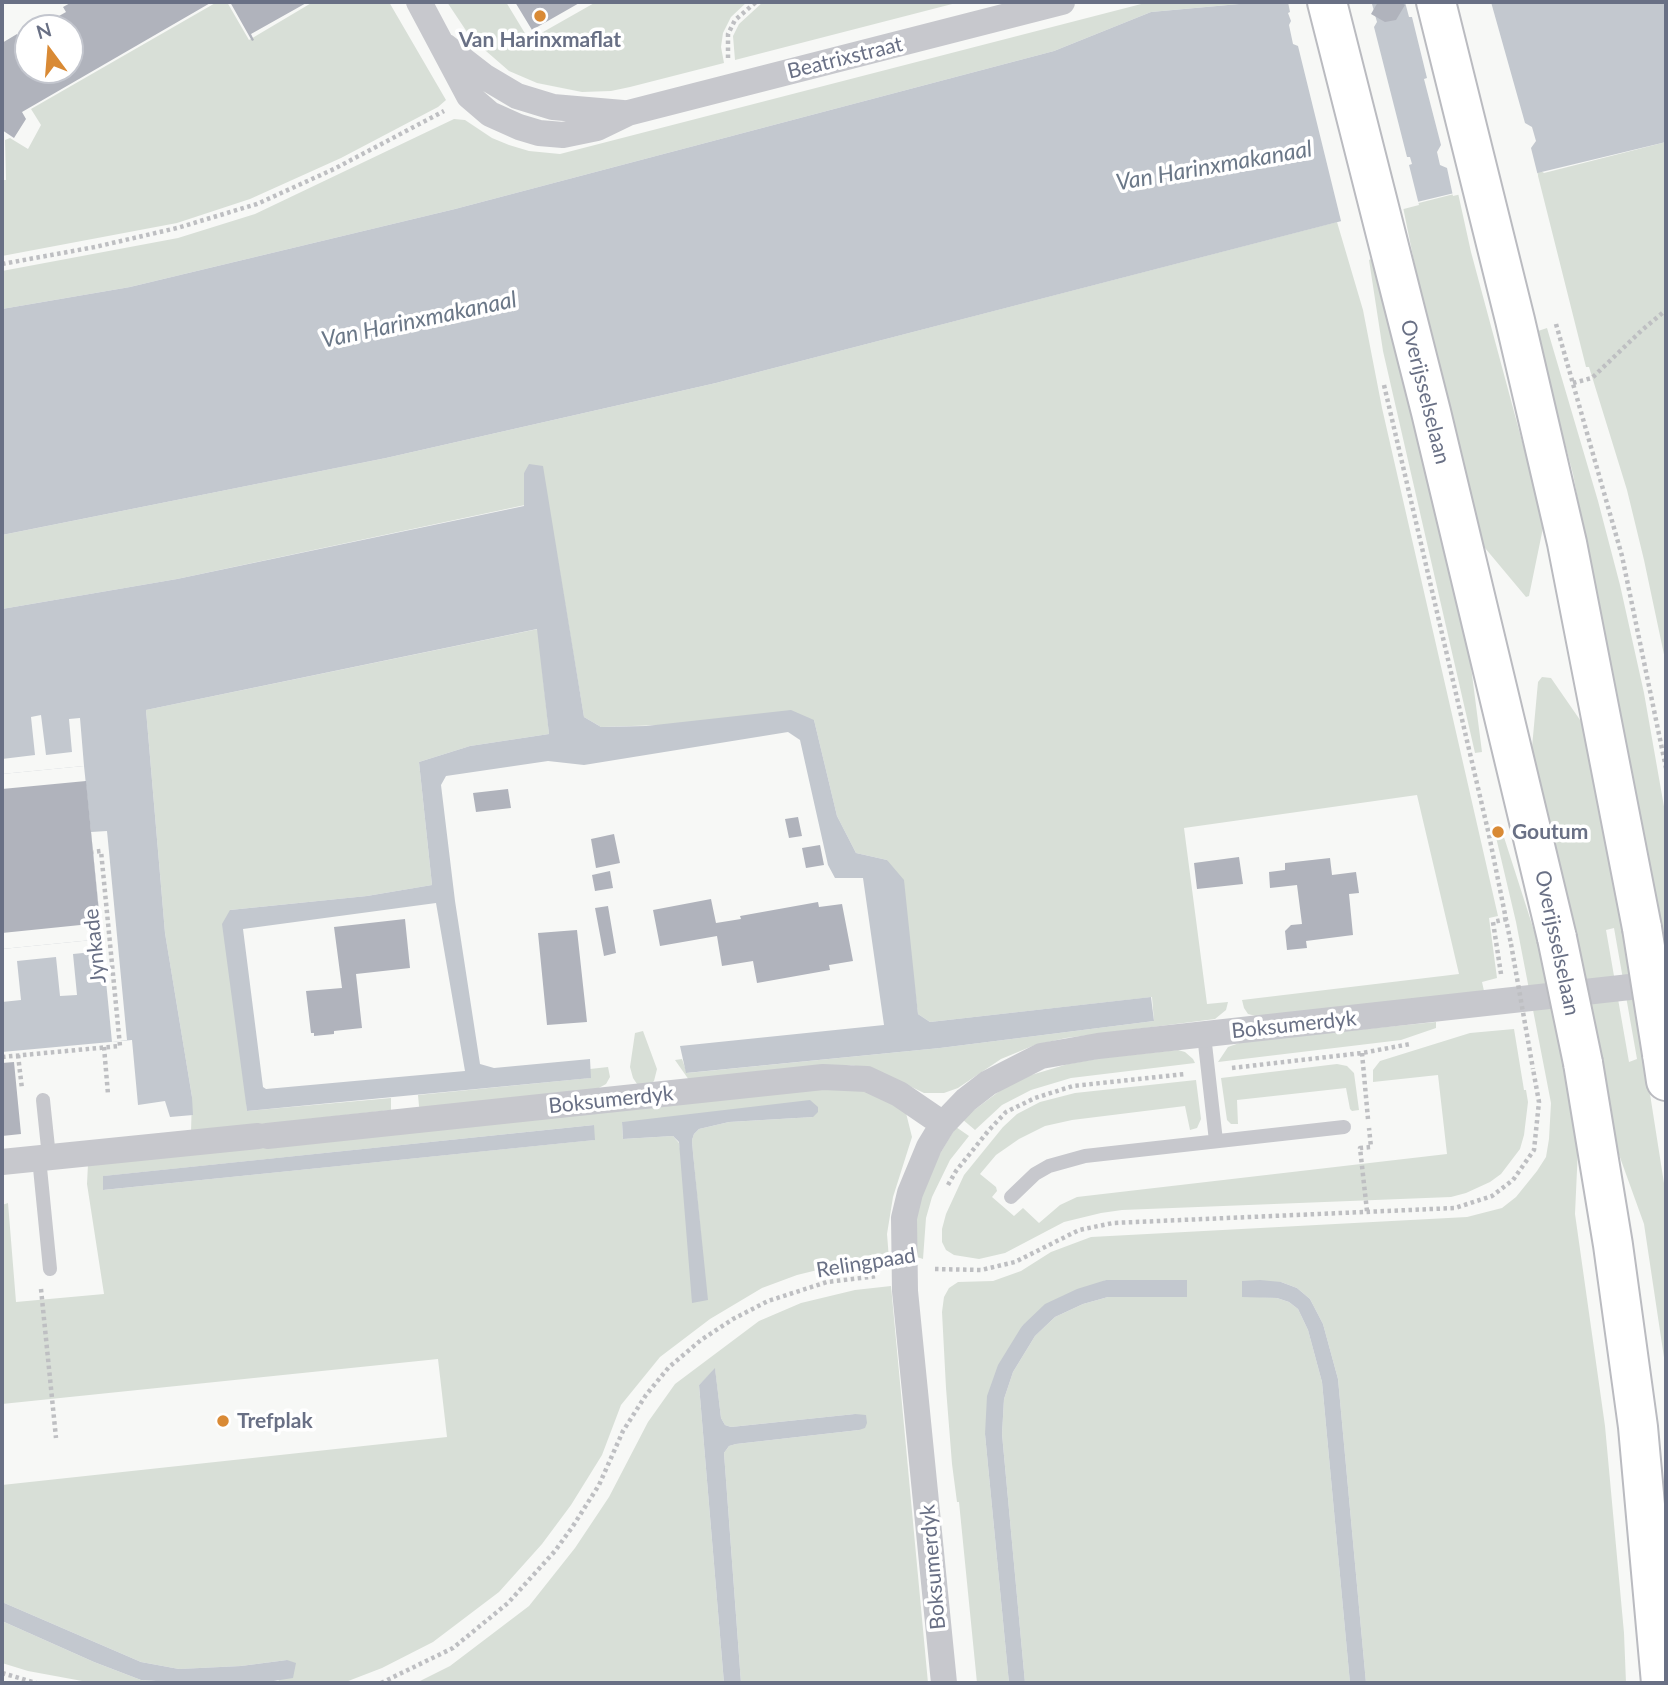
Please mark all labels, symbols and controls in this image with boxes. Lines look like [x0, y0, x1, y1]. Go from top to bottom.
marker: Van Harinxmaflat [532, 8, 548, 24]
north arrow [14, 14, 84, 84]
text: N [33, 17, 54, 43]
place label: Van Harinxmaflat [459, 27, 621, 53]
street label: Beatrixstraat [785, 32, 905, 84]
water label: Van Harinxmakanaal [1114, 135, 1314, 197]
water label: Van Harinxmakanaal [319, 286, 519, 354]
street label: Overijsselselaan [1395, 317, 1455, 467]
place label: Goutum [1512, 819, 1588, 845]
marker: Goutum [1490, 824, 1506, 840]
street label: Overijsselselaan [1529, 868, 1585, 1018]
street label: Jynkade [79, 907, 111, 985]
street label: Boksumerdyk [1230, 1006, 1358, 1044]
street label: Boksumerdyk [547, 1081, 675, 1119]
street label: Relingpaad [814, 1243, 918, 1283]
place label: Trefplak [237, 1408, 313, 1434]
marker: Trefplak [215, 1413, 231, 1429]
street label: Boksumerdyk [915, 1503, 951, 1631]

